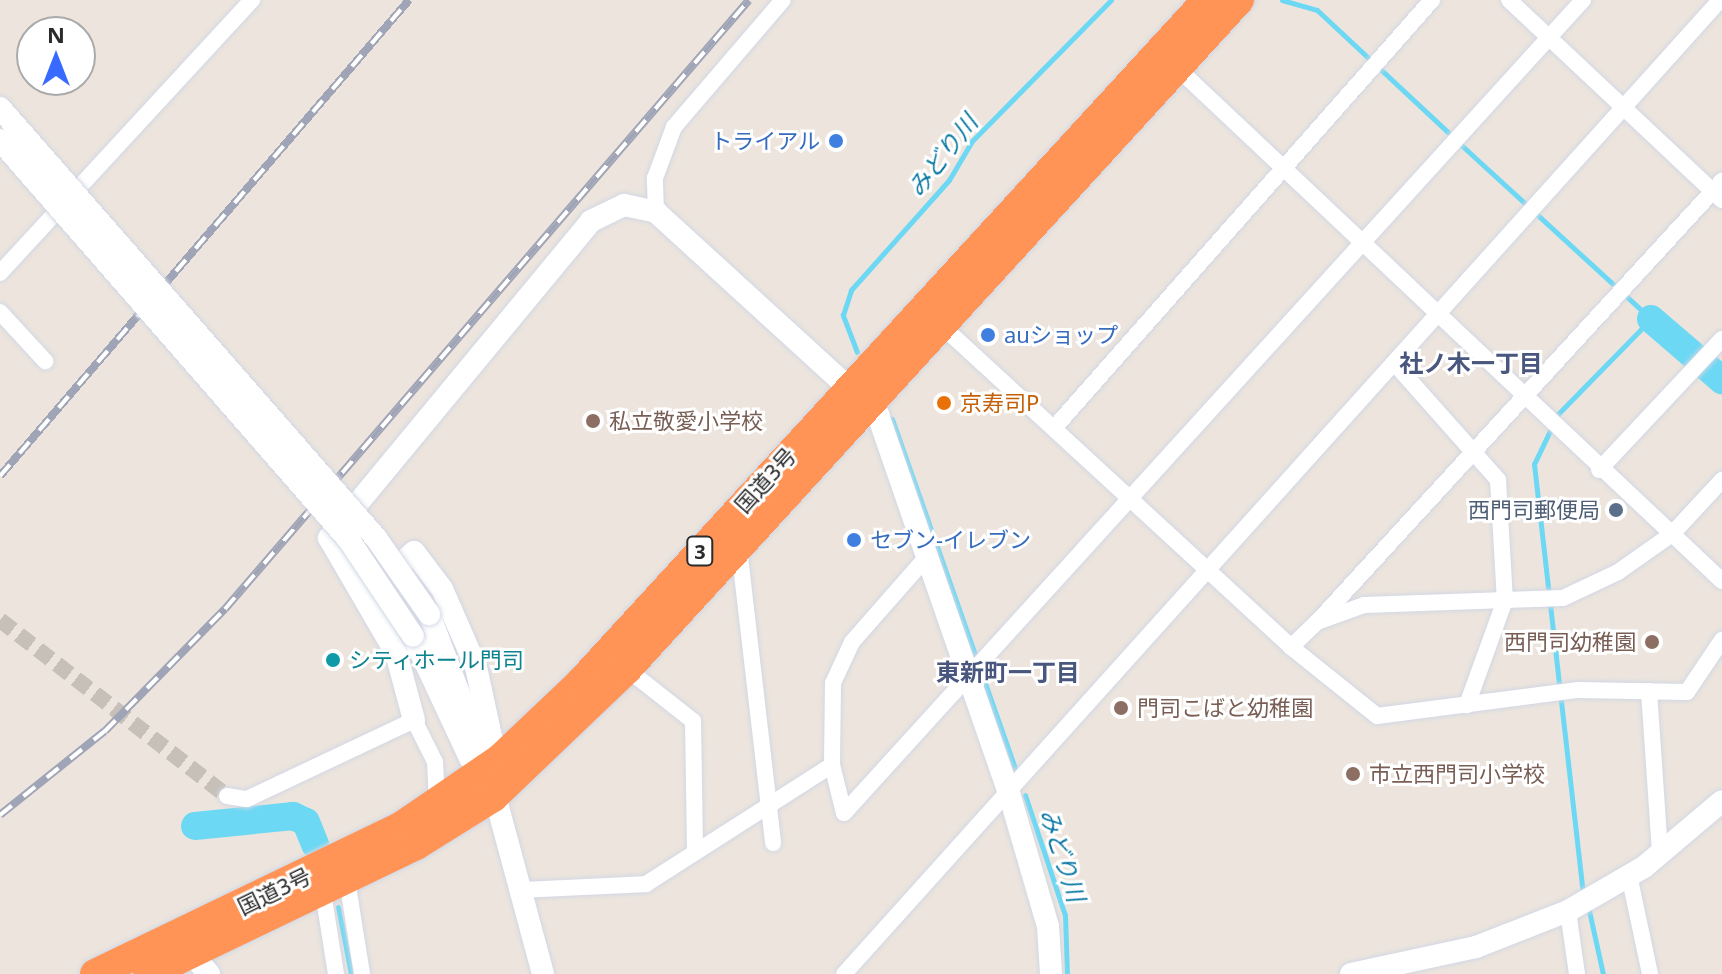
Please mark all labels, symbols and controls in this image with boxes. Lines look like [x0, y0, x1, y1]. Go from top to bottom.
north arrow [16, 16, 96, 96]
text: N [47, 19, 65, 49]
water label: みどり川 [901, 108, 983, 202]
place label: トライアル [710, 128, 820, 154]
marker: トライアル [827, 132, 845, 150]
place label: auショップ [1004, 322, 1118, 348]
marker: auショップ [979, 326, 997, 344]
district label: 社ノ木一丁目 [1399, 349, 1543, 377]
place label: 京寿司P [960, 390, 1039, 416]
marker: 京寿司P [935, 394, 953, 412]
place label: 私立敬愛小学校 [609, 408, 763, 434]
marker: 私立敬愛小学校 [584, 412, 602, 430]
street label: 国道3号 [729, 442, 801, 518]
place label: 西門司郵便局 [1468, 497, 1600, 523]
marker: 西門司郵便局 [1607, 501, 1625, 519]
place label: セブン-イレブン [870, 527, 1031, 553]
marker: セブン-イレブン [845, 531, 863, 549]
road number: 3 [686, 535, 714, 567]
place label: 西門司幼稚園 [1504, 629, 1636, 655]
marker: 西門司幼稚園 [1643, 633, 1661, 651]
place label: シティホール門司 [349, 647, 525, 673]
marker: シティホール門司 [324, 651, 342, 669]
district label: 東新町一丁目 [936, 658, 1080, 686]
place label: 門司こばと幼稚園 [1137, 695, 1313, 721]
marker: 門司こばと幼稚園 [1112, 699, 1130, 717]
place label: 市立西門司小学校 [1369, 761, 1545, 787]
marker: 市立西門司小学校 [1344, 765, 1362, 783]
water label: みどり川 [1034, 805, 1092, 905]
street label: 国道3号 [233, 862, 315, 920]

